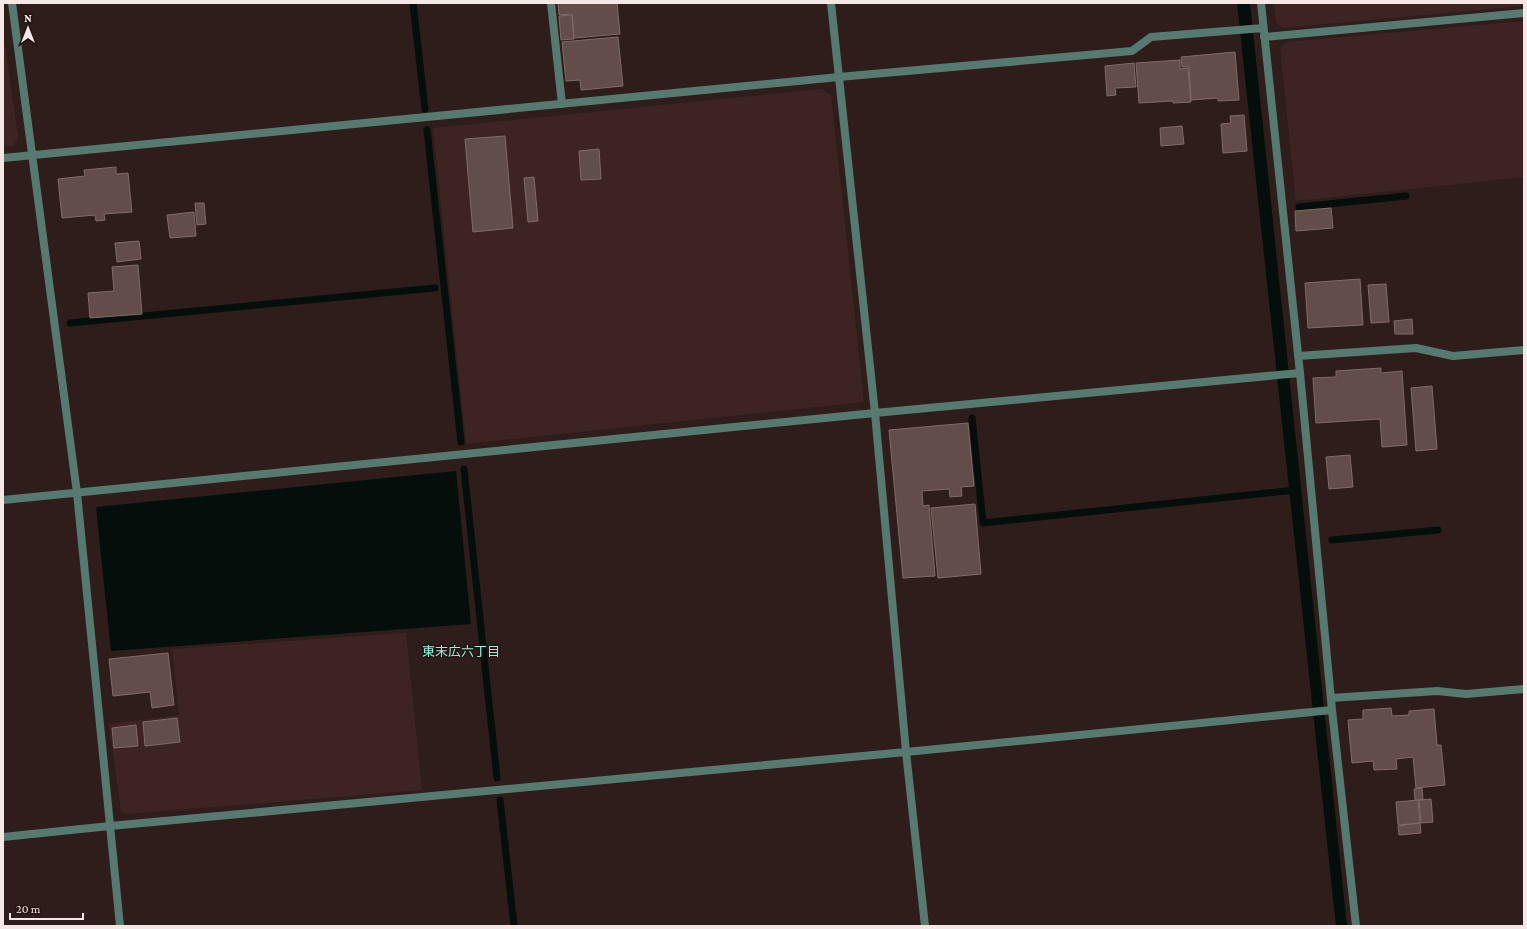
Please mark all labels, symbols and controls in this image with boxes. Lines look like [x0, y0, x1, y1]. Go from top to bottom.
north arrow [8, 8, 48, 48]
text: N [24, 12, 32, 24]
district label: 東末広六丁目 [422, 644, 500, 659]
scale bar [10, 895, 83, 921]
text: 20 m [16, 902, 41, 916]

